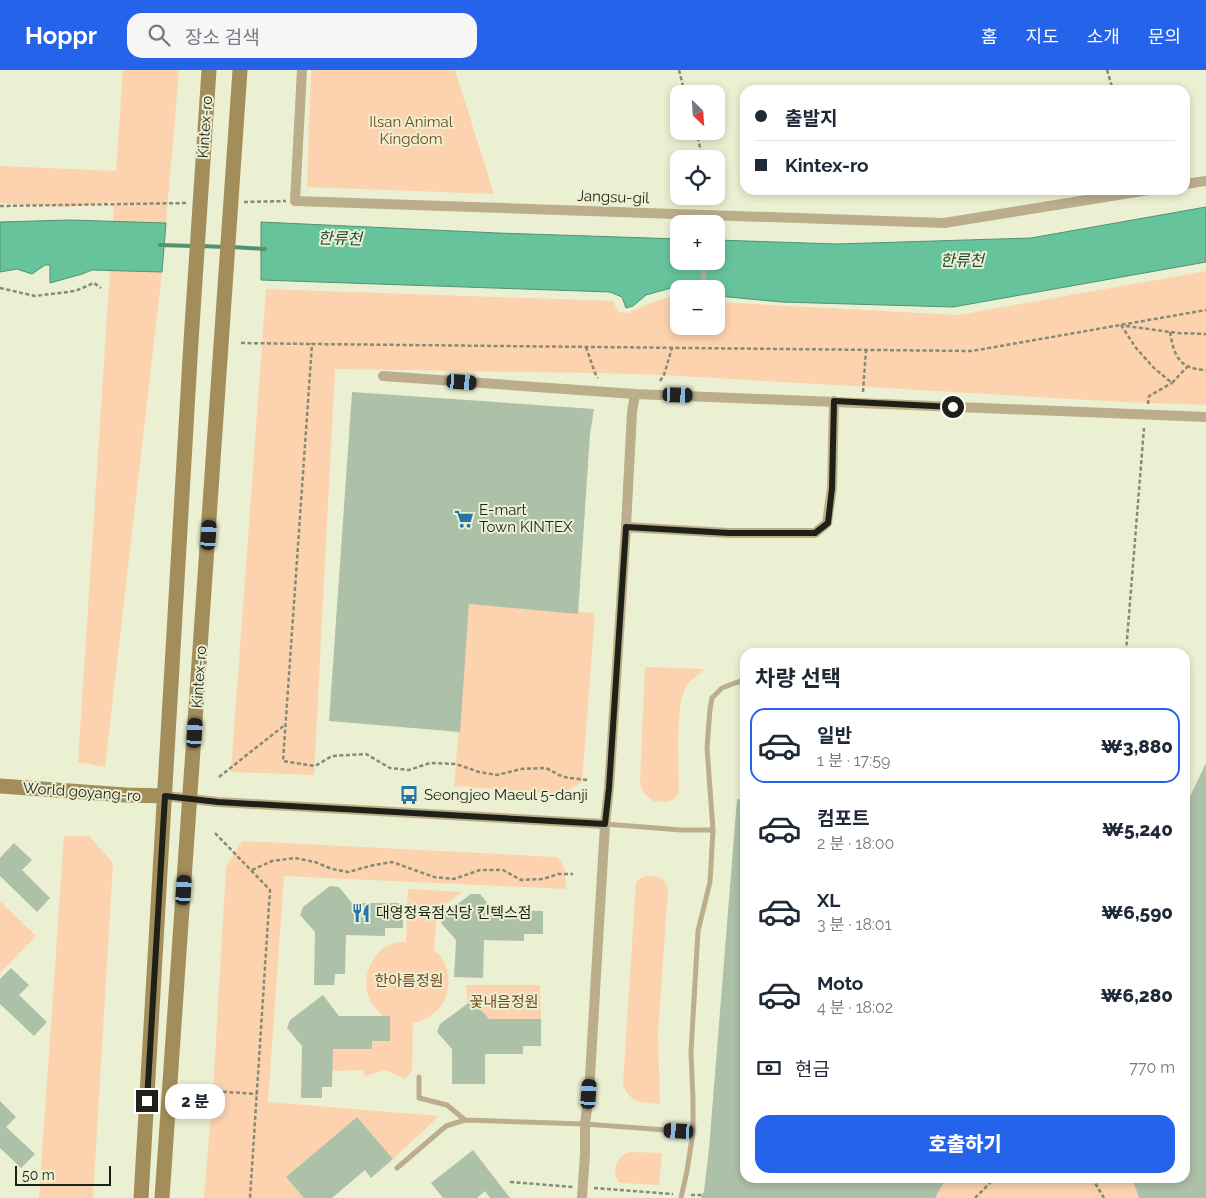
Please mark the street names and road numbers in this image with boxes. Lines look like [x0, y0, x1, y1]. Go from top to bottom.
street label: Kintex-ro [194, 95, 216, 159]
street label: Jangsu-gil [577, 187, 650, 207]
street label: Kintex-ro [188, 645, 210, 709]
street label: World goyang-ro [22, 779, 142, 805]

